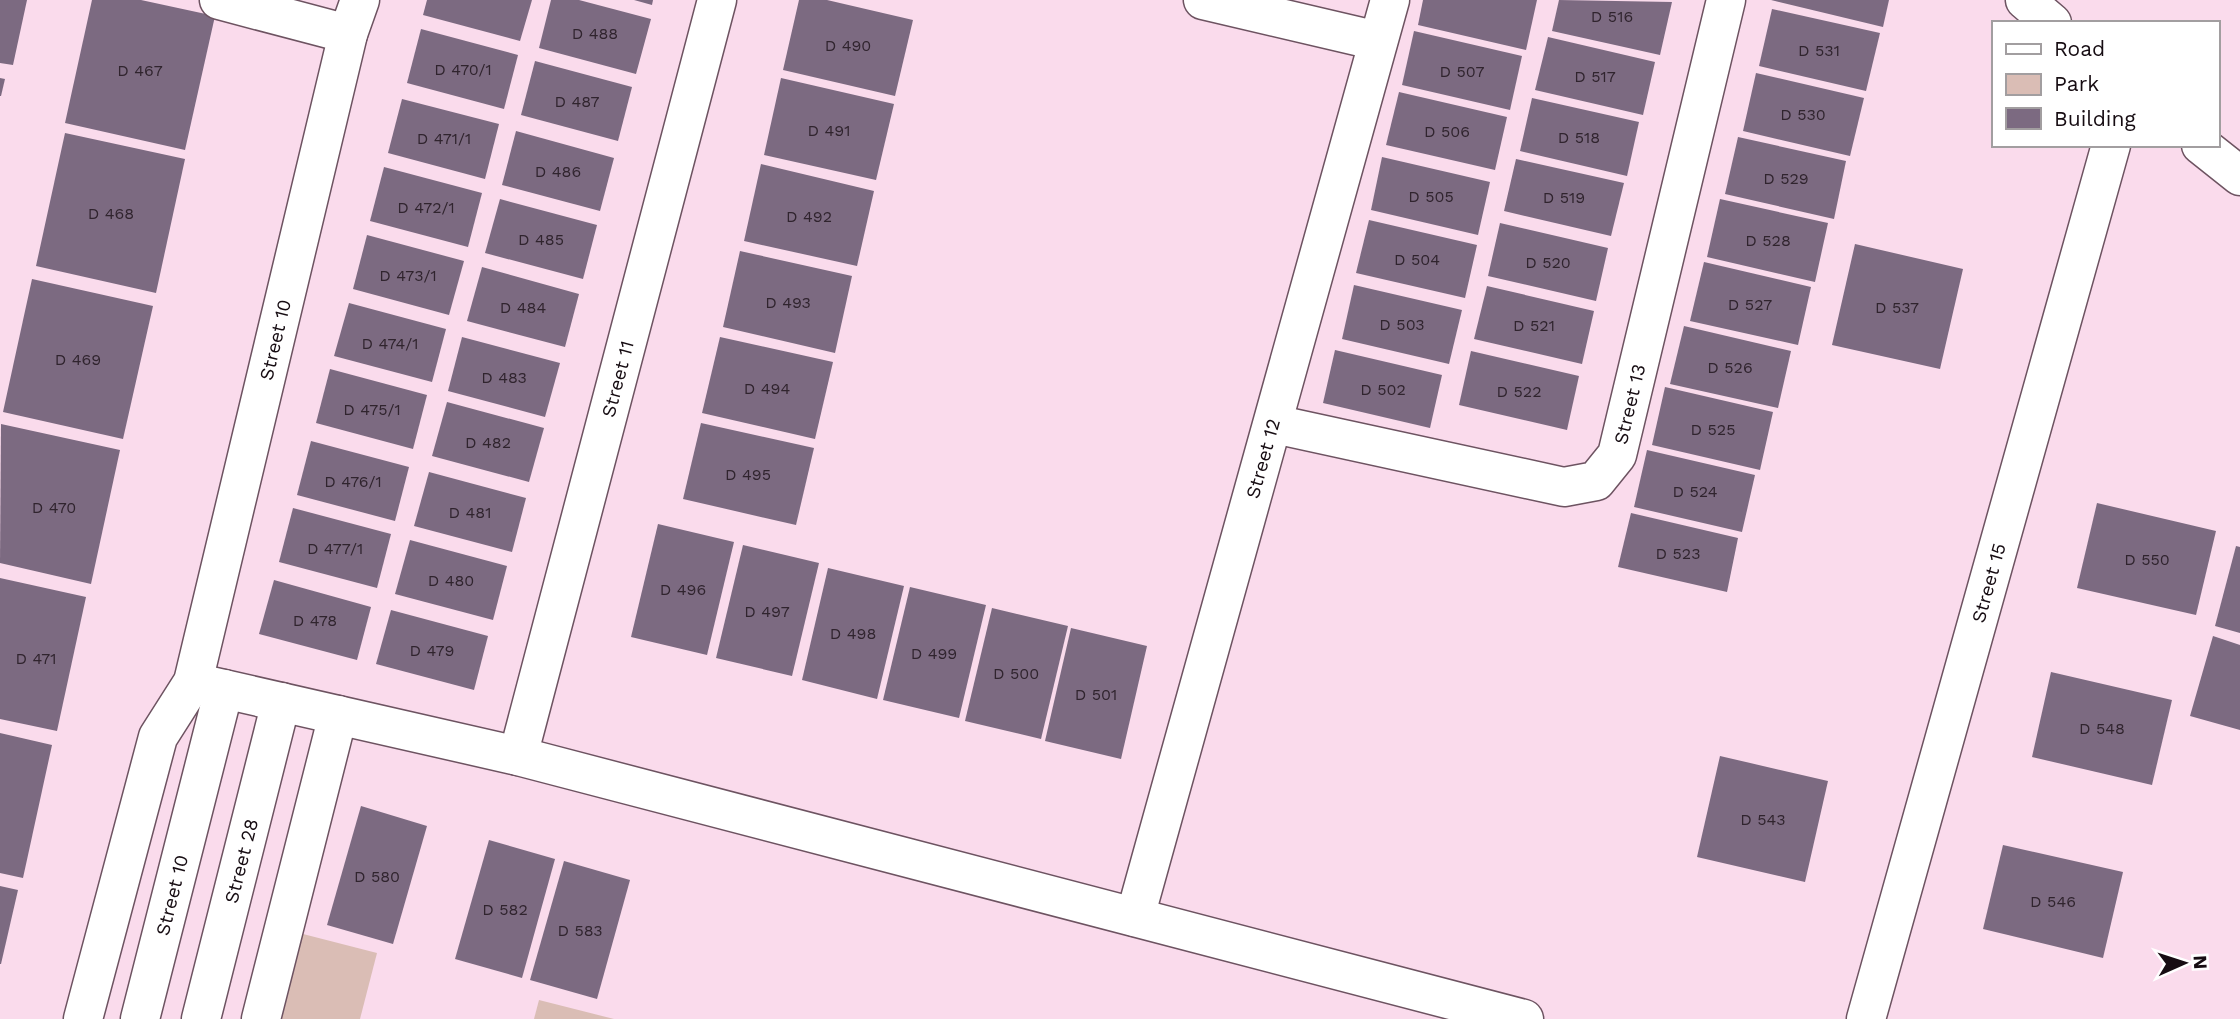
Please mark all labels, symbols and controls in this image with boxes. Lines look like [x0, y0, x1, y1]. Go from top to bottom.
house number: D 516 [1591, 7, 1633, 26]
legend [1992, 21, 2219, 147]
house number: D 488 [572, 24, 618, 43]
house number: D 490 [825, 36, 871, 55]
text: Road [2054, 36, 2105, 61]
house number: D 531 [1798, 41, 1840, 60]
house number: D 470/1 [434, 60, 492, 79]
house number: D 467 [117, 61, 163, 80]
house number: D 507 [1440, 62, 1484, 81]
house number: D 517 [1574, 67, 1616, 86]
text: Park [2054, 71, 2099, 96]
house number: D 487 [555, 92, 599, 111]
house number: D 530 [1780, 105, 1826, 124]
text: Building [2054, 106, 2136, 131]
house number: D 491 [808, 121, 850, 140]
house number: D 506 [1424, 122, 1470, 141]
house number: D 518 [1558, 128, 1600, 147]
house number: D 471/1 [417, 129, 471, 148]
house number: D 486 [535, 162, 581, 181]
house number: D 529 [1763, 169, 1809, 188]
house number: D 505 [1408, 187, 1454, 206]
house number: D 519 [1543, 188, 1585, 207]
house number: D 472/1 [397, 198, 455, 217]
house number: D 468 [88, 204, 134, 223]
house number: D 492 [786, 207, 832, 226]
house number: D 485 [518, 230, 564, 249]
house number: D 528 [1745, 231, 1791, 250]
house number: D 504 [1394, 250, 1440, 269]
house number: D 520 [1525, 253, 1571, 272]
house number: D 473/1 [379, 266, 437, 285]
house number: D 493 [765, 293, 811, 312]
house number: D 527 [1728, 295, 1772, 314]
street label: Street 10 [255, 297, 296, 383]
house number: D 484 [500, 298, 546, 317]
house number: D 537 [1875, 298, 1919, 317]
house number: D 503 [1379, 315, 1425, 334]
house number: D 521 [1513, 316, 1555, 335]
house number: D 474/1 [362, 334, 418, 353]
street label: Street 11 [597, 338, 639, 420]
house number: D 469 [55, 350, 101, 369]
house number: D 526 [1707, 358, 1753, 377]
street label: Street 13 [1609, 362, 1650, 447]
house number: D 483 [481, 368, 527, 387]
house number: D 494 [744, 379, 790, 398]
house number: D 502 [1360, 380, 1406, 399]
house number: D 522 [1497, 382, 1541, 401]
house number: D 475/1 [343, 400, 401, 419]
street label: Street 12 [1241, 416, 1285, 501]
house number: D 525 [1691, 420, 1735, 439]
house number: D 482 [465, 433, 511, 452]
house number: D 495 [725, 465, 771, 484]
house number: D 476/1 [324, 472, 382, 491]
house number: D 524 [1673, 482, 1718, 501]
house number: D 470 [32, 498, 76, 517]
house number: D 481 [449, 503, 491, 522]
house number: D 477/1 [307, 539, 363, 558]
street label: Street 15 [1967, 540, 2011, 625]
house number: D 523 [1656, 544, 1700, 563]
house number: D 550 [2124, 550, 2170, 569]
house number: D 480 [428, 571, 474, 590]
house number: D 496 [660, 580, 706, 599]
house number: D 497 [744, 602, 790, 621]
house number: D 478 [293, 611, 337, 630]
house number: D 498 [830, 624, 876, 643]
house number: D 479 [410, 641, 454, 660]
house number: D 499 [911, 644, 957, 663]
house number: D 471 [15, 649, 57, 668]
house number: D 500 [993, 664, 1039, 683]
house number: D 501 [1075, 685, 1117, 704]
house number: D 548 [2079, 719, 2125, 738]
house number: D 543 [1740, 810, 1786, 829]
street label: Street 28 [220, 816, 263, 906]
street label: Street 10 [151, 852, 193, 938]
house number: D 580 [354, 867, 400, 886]
house number: D 546 [2030, 892, 2076, 911]
house number: D 582 [482, 900, 528, 919]
house number: D 583 [557, 921, 603, 940]
north arrow [2149, 928, 2219, 998]
text: N [2189, 954, 2212, 970]

